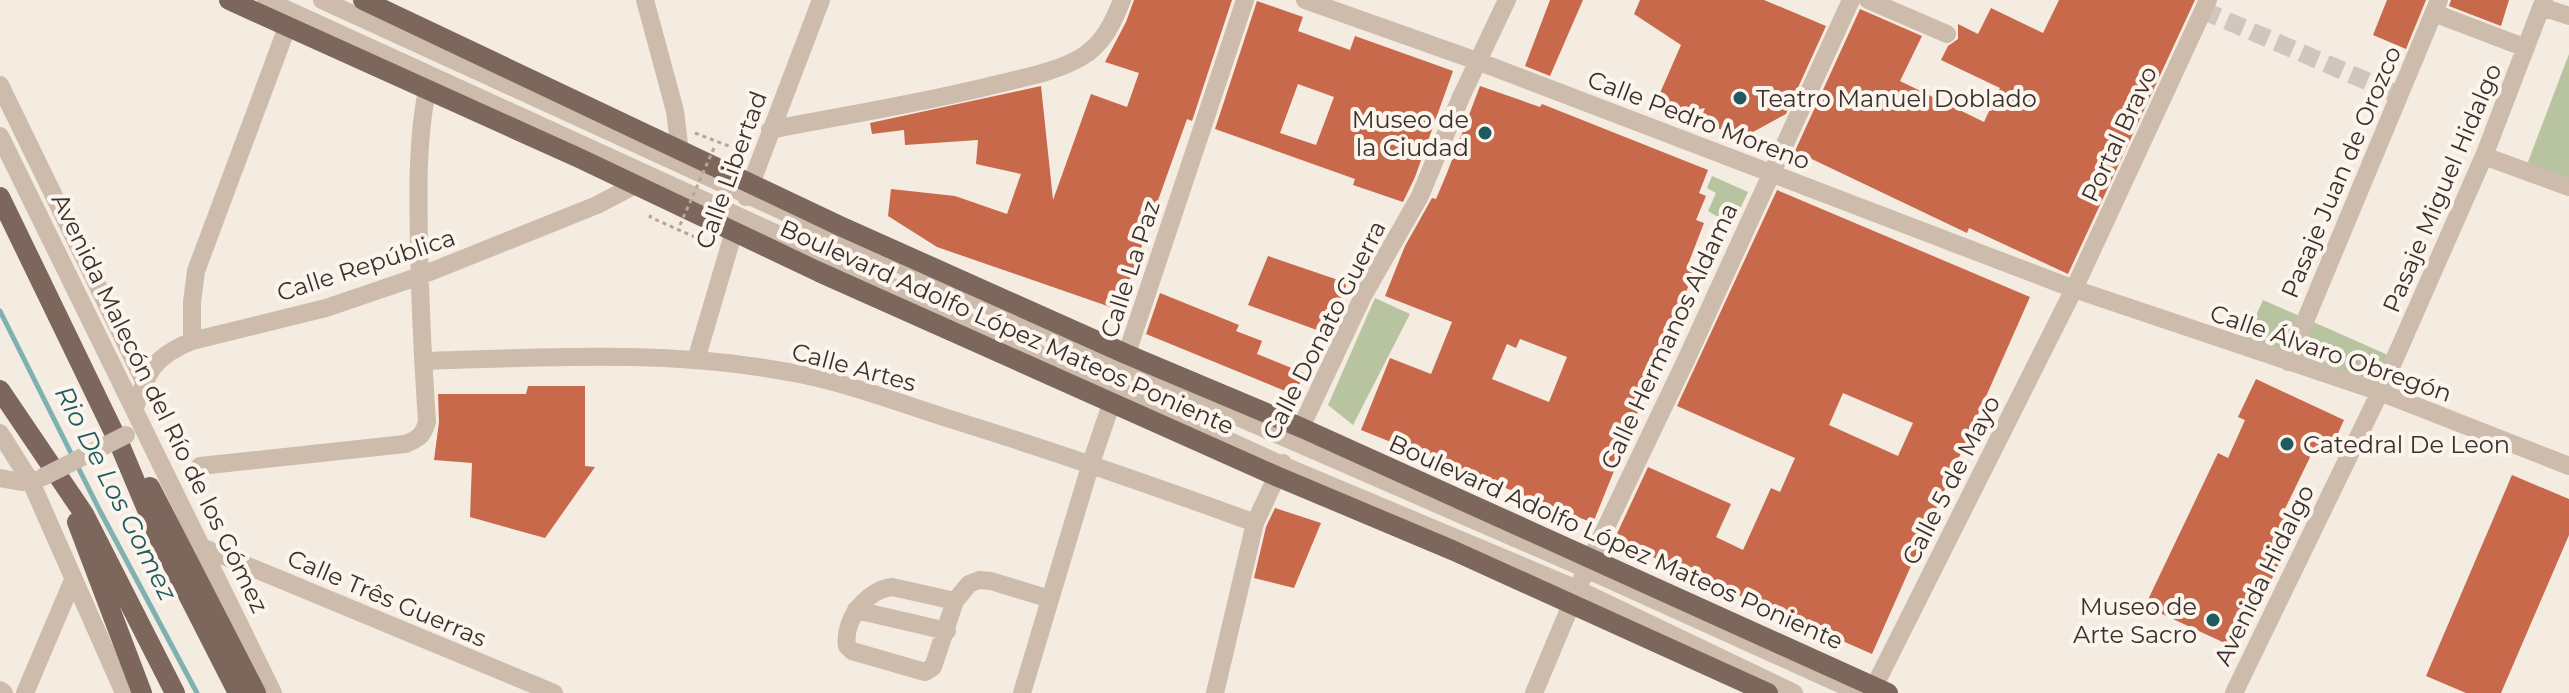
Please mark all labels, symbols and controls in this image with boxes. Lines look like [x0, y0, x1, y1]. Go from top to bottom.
street label: Pasaje Juan de Orozco [2275, 42, 2407, 302]
street label: Pasaje Miguel Hidalgo [2376, 59, 2508, 317]
street label: Portal Bravo [2075, 61, 2163, 207]
street label: Calle Pedro Moreno [1584, 64, 1814, 176]
place label: Teatro Manuel Doblado [1756, 84, 2037, 113]
street label: Calle Libertad [689, 87, 773, 253]
marker: Teatro Manuel Doblado [1731, 89, 1749, 107]
place label: Museo de la Ciudad [1352, 105, 1469, 162]
marker: Museo de la Ciudad [1476, 124, 1494, 142]
street label: Avenida Malecón del Río de los Gómez [45, 189, 275, 617]
street label: Calle La Paz [1094, 197, 1166, 341]
street label: Calle Hermanos Aldama [1594, 198, 1744, 474]
street label: Boulevard Adolfo López Mateos Poniente [775, 213, 1239, 441]
street label: Calle Donato Guerra [1256, 216, 1392, 444]
street label: Calle República [273, 223, 459, 307]
street label: Calle Álvaro Obregón [2206, 298, 2456, 408]
street label: Calle Artes [789, 337, 919, 397]
water label: Rio De Los Gomez [48, 380, 184, 606]
street label: Calle 5 de Mayo [1896, 391, 2006, 569]
street label: Boulevard Adolfo López Mateos Poniente [1384, 428, 1848, 656]
place label: Catedral De Leon [2303, 430, 2510, 459]
marker: Catedral De Leon [2278, 435, 2296, 453]
street label: Avenida Hidalgo [2208, 480, 2320, 670]
street label: Calle Três Guerras [283, 543, 491, 653]
place label: Museo de Arte Sacro [2073, 592, 2197, 649]
marker: Museo de Arte Sacro [2204, 611, 2222, 629]

